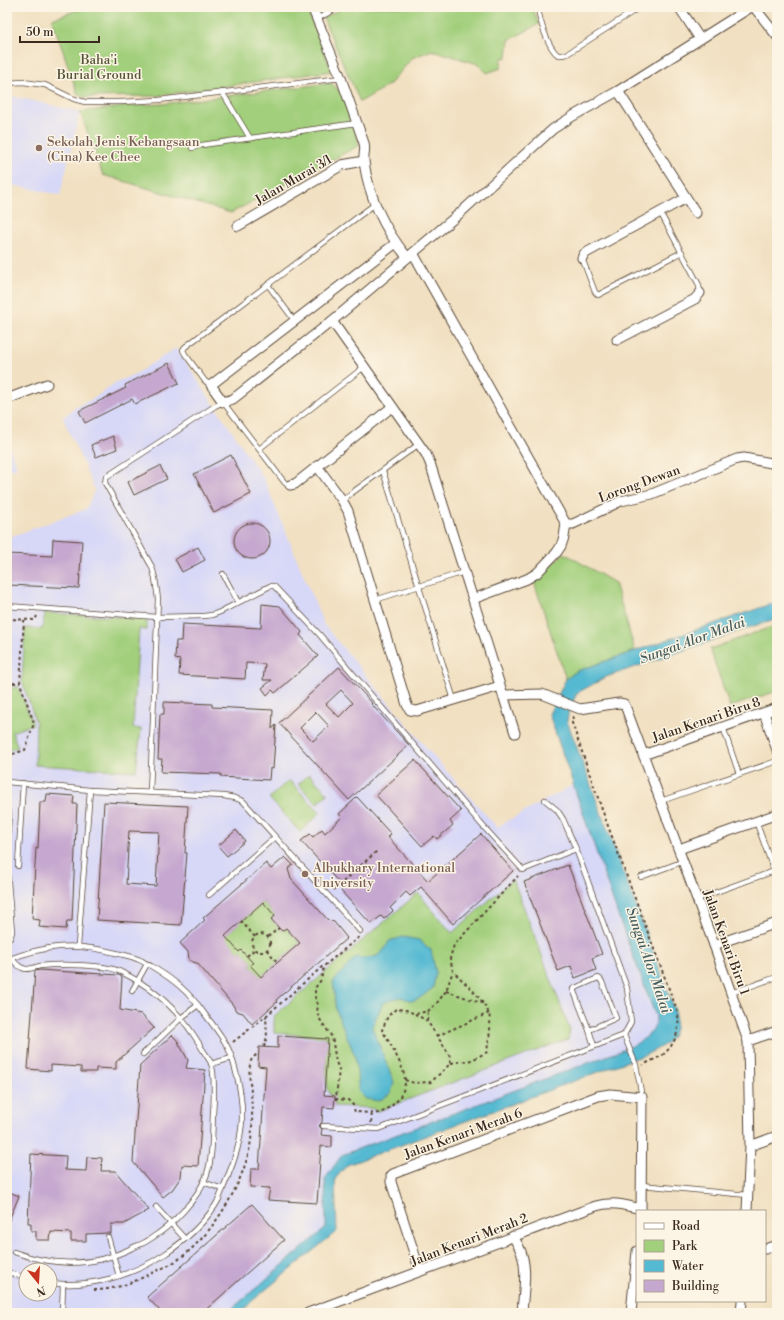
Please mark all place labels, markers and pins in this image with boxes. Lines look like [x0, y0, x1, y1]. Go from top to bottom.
place label: Sekolah Jenis Kebangsaan (Cina) Kee Chee [47, 134, 200, 165]
marker: Sekolah Jenis Kebangsaan (Cina) Kee Chee [34, 143, 44, 153]
place label: Albukhary International University [312, 860, 455, 891]
marker: Albukhary International University [300, 869, 310, 879]

